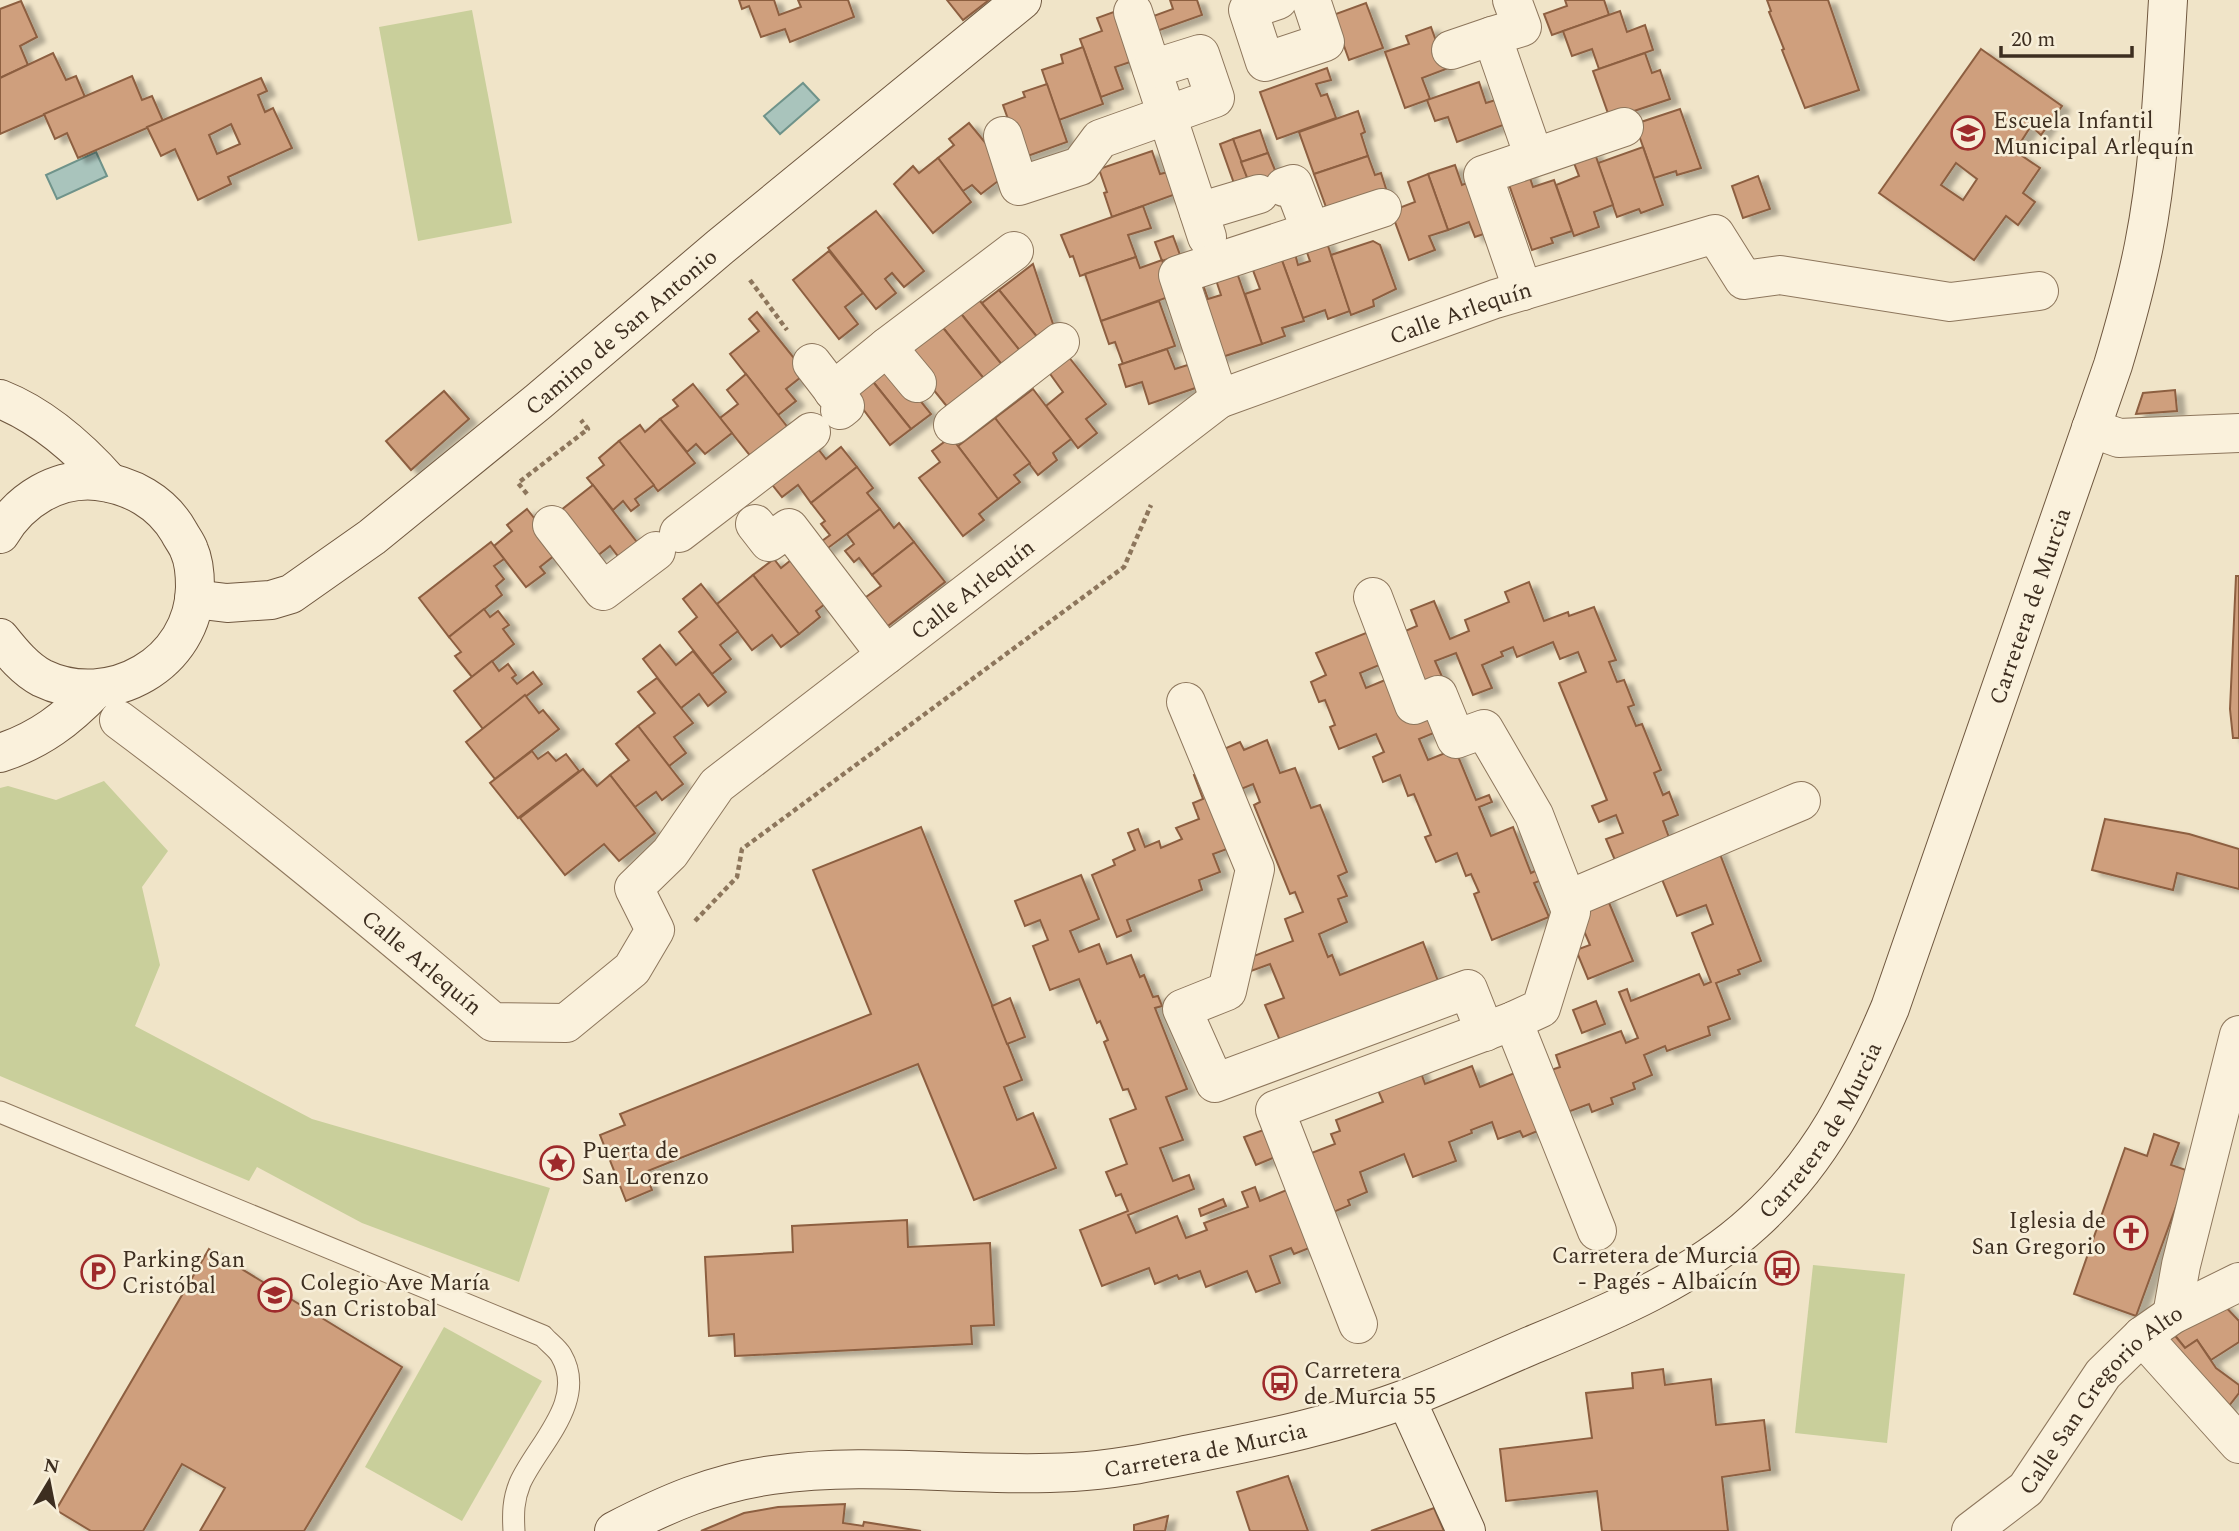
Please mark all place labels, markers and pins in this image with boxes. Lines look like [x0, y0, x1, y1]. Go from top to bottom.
place label: Escuela Infantil Municipal Arlequín [1993, 104, 2194, 165]
school or university icon: Escuela Infantil Municipal Arlequín [1949, 114, 1987, 152]
place label: Puerta de San Lorenzo [582, 1134, 709, 1195]
place icon: Puerta de San Lorenzo [538, 1144, 576, 1182]
place label: Iglesia de San Gregorio [1972, 1204, 2106, 1265]
church icon: Iglesia de San Gregorio [2112, 1214, 2150, 1252]
place label: Carretera de Murcia - Pagés - Albaicín [1552, 1239, 1758, 1300]
place label: Parking San Cristóbal [122, 1243, 245, 1304]
bus stop icon: Carretera de Murcia - Pagés - Albaicín [1763, 1249, 1801, 1287]
parking icon: Parking San Cristóbal [79, 1253, 117, 1291]
place label: Colegio Ave María San Cristobal [300, 1266, 490, 1327]
school or university icon: Colegio Ave María San Cristobal [256, 1276, 294, 1314]
place label: Carretera de Murcia 55 [1304, 1354, 1436, 1415]
bus stop icon: Carretera de Murcia 55 [1261, 1364, 1299, 1402]

